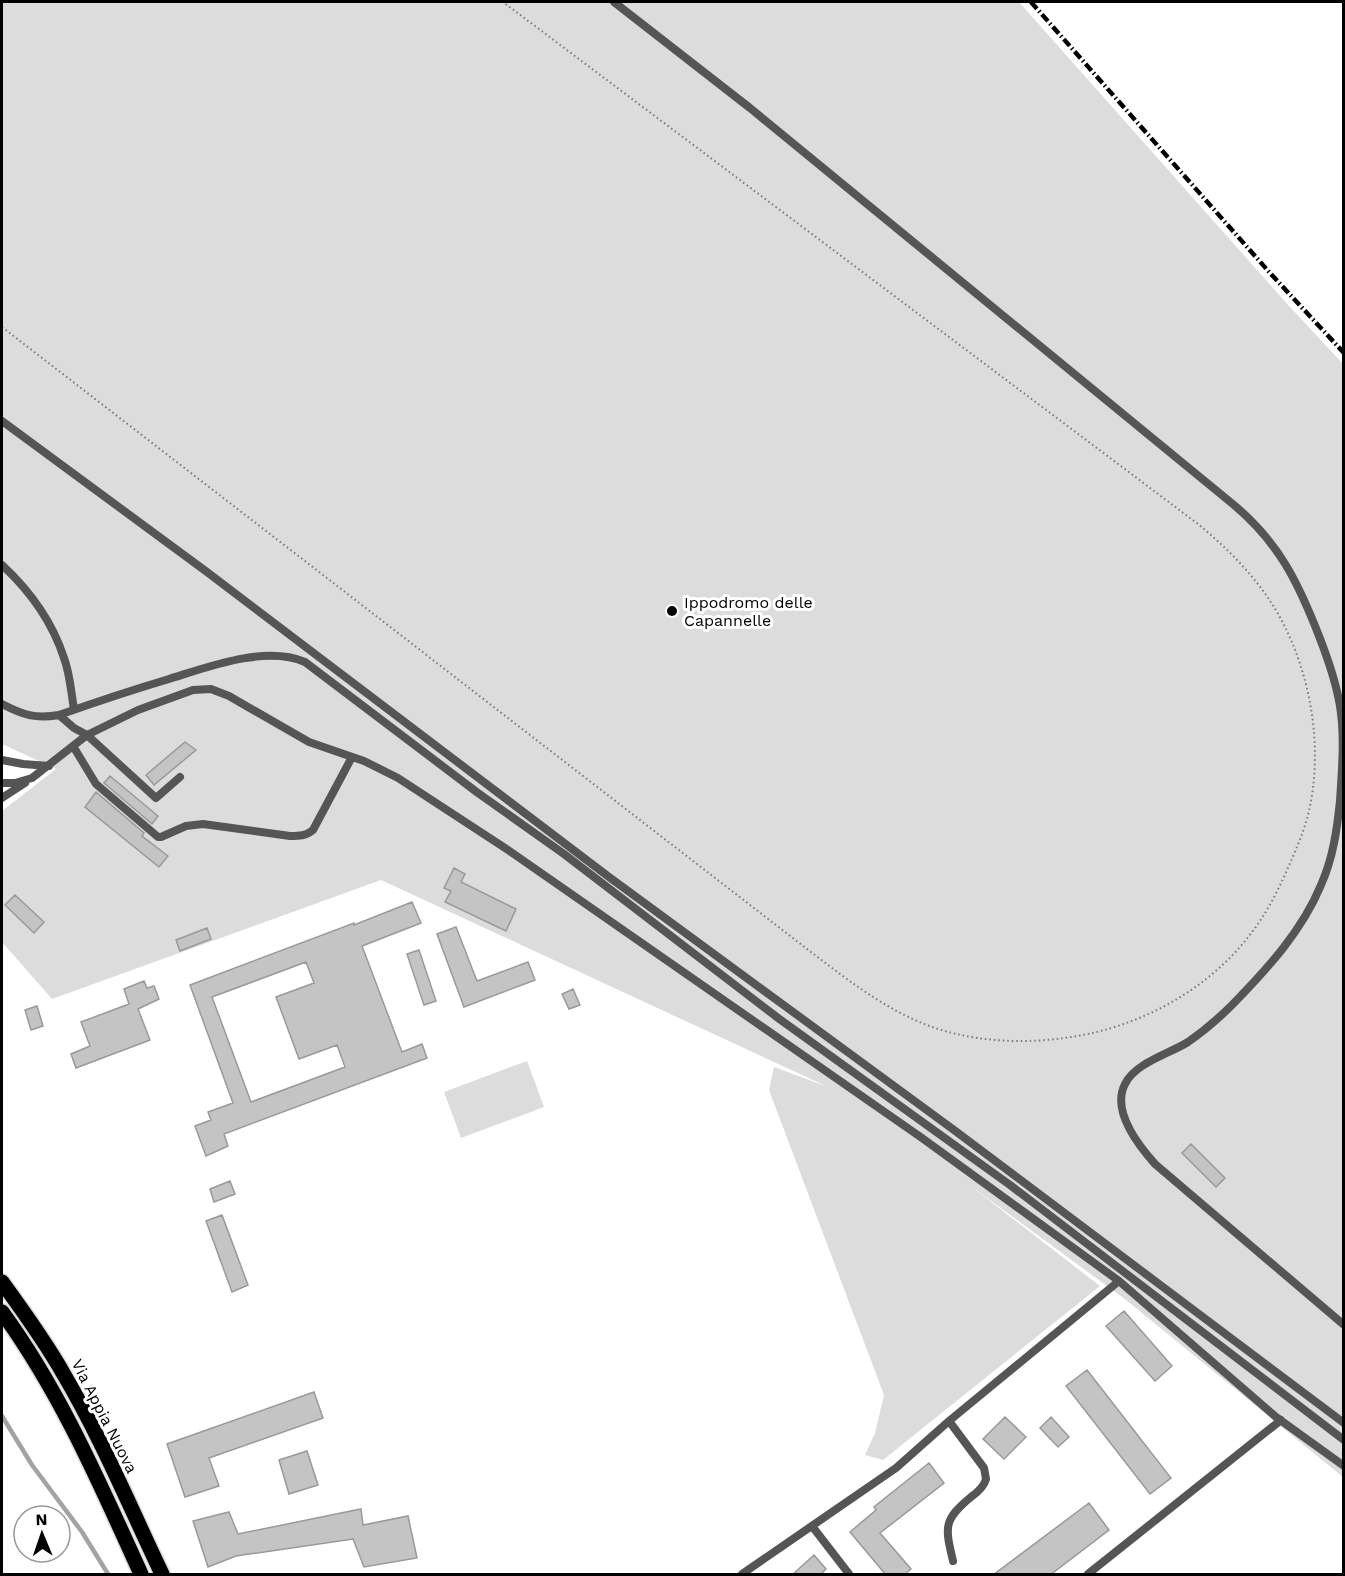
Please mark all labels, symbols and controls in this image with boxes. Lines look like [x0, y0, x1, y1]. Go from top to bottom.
place label: Ippodromo delle Capannelle [684, 593, 813, 630]
marker: Ippodromo delle Capannelle [665, 604, 679, 618]
street label: Via Appia Nuova [68, 1356, 141, 1476]
north arrow [12, 1504, 72, 1564]
text: N [35, 1510, 48, 1529]

